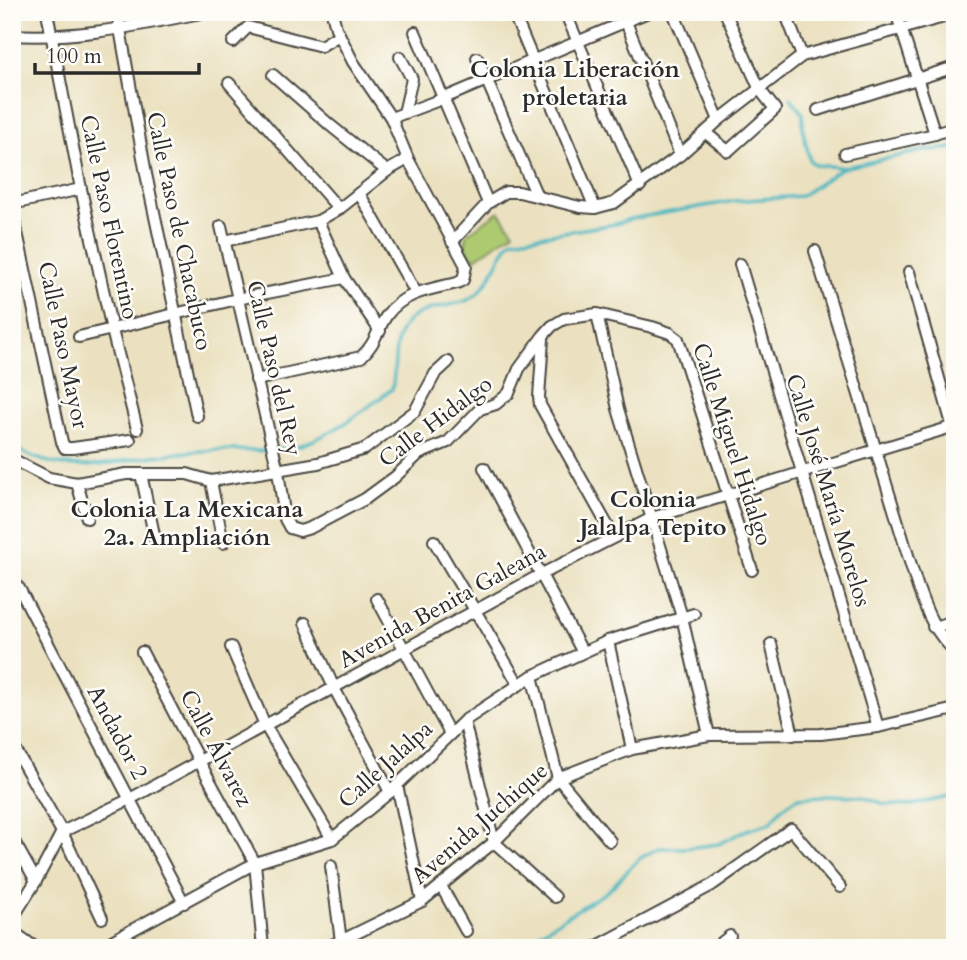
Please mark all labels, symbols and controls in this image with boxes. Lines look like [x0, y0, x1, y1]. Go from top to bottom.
scale bar [35, 32, 200, 76]
text: 100 m [46, 42, 102, 71]
district label: Colonia Liberación proletaria [470, 53, 681, 114]
street label: Calle Paso de Chacabuco [139, 109, 220, 353]
street label: Calle Paso Florentino [73, 112, 146, 322]
street label: Calle Paso Mayor [31, 259, 96, 432]
street label: Calle Paso del Rey [239, 277, 310, 459]
street label: Calle Miguel Hidalgo [685, 339, 780, 549]
street label: Calle Hidalgo [372, 368, 498, 474]
street label: Calle José María Morelos [778, 370, 879, 610]
district label: Colonia Jalalpa Tepito [576, 483, 727, 544]
district label: Colonia La Mexicana 2a. Ampliación [71, 493, 304, 554]
street label: Avenida Benita Galeana [333, 535, 552, 675]
street label: Andador 2 [80, 680, 155, 785]
street label: Calle Álvarez [173, 684, 260, 812]
street label: Calle Jalalpa [331, 714, 439, 815]
street label: Avenida Juchique [404, 755, 554, 891]

